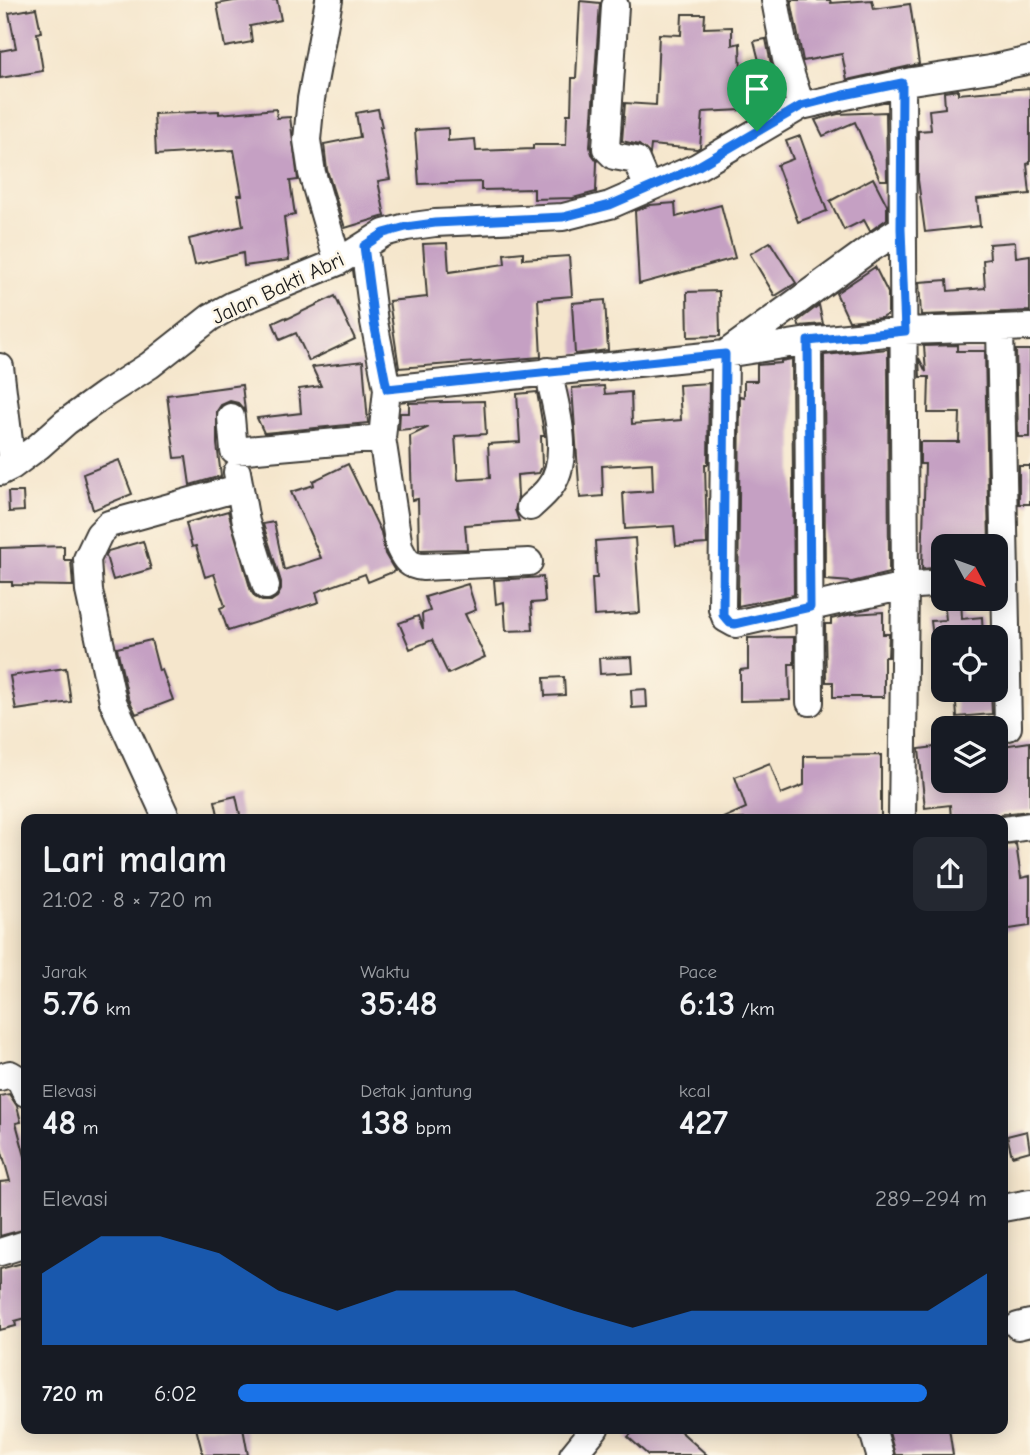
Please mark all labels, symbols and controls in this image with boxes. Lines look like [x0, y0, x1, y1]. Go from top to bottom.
pin [727, 59, 787, 131]
icon: arrive [738, 70, 776, 108]
street label: Jalan Bakti Abri [208, 247, 348, 329]
north arrow [931, 534, 1008, 611]
map controls [931, 534, 1008, 793]
button: locate [931, 625, 1008, 702]
button: layers [931, 716, 1008, 793]
button: share [913, 837, 987, 911]
text: Lari malam [42, 838, 227, 882]
text: 21:02 · 8 × 720 m [42, 886, 212, 913]
text: Jarak [42, 961, 87, 983]
text: Waktu [360, 961, 410, 983]
text: Pace [679, 961, 717, 983]
text: 5.76 [42, 983, 100, 1024]
text: 35:48 [360, 983, 438, 1024]
text: 6:13 [679, 983, 735, 1024]
text: km [100, 998, 131, 1020]
text: /km [735, 998, 775, 1020]
text: Elevasi [42, 1080, 97, 1102]
text: Detak jantung [360, 1080, 473, 1102]
text: kcal [679, 1080, 711, 1102]
text: 48 [42, 1102, 76, 1143]
text: 138 [360, 1102, 409, 1143]
text: 427 [679, 1102, 728, 1143]
text: m [76, 1117, 98, 1139]
text: bpm [409, 1117, 452, 1139]
text: Elevasi [42, 1185, 108, 1212]
text: 289–294 m [875, 1185, 987, 1212]
text: 720 m [42, 1380, 103, 1407]
text: 6:02 [154, 1380, 197, 1407]

